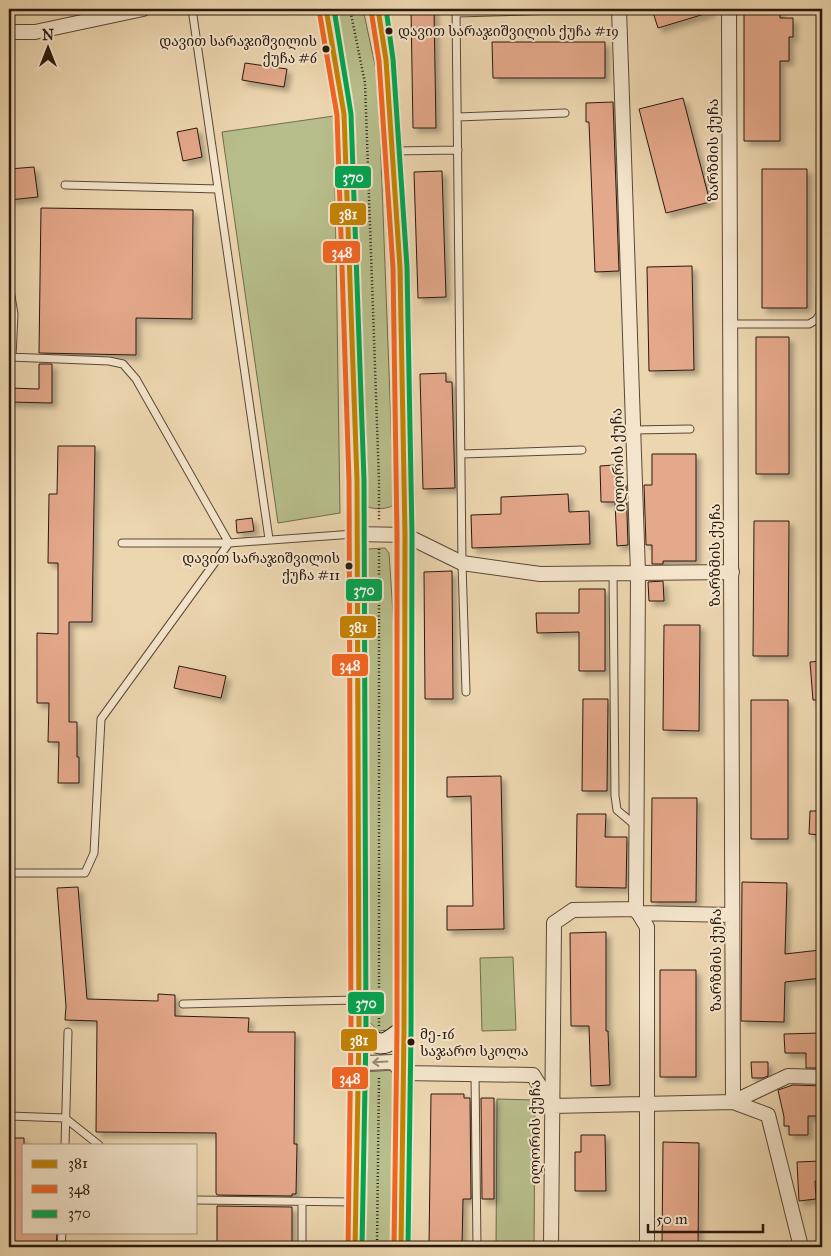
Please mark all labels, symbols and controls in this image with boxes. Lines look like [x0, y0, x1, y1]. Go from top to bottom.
north arrow [22, 22, 72, 72]
place label: დავით სარაჯიშვილის ქუჩა #19 [398, 23, 619, 40]
marker: დავით სარაჯიშვილის ქუჩა #19 [384, 26, 394, 36]
text: N [42, 27, 54, 44]
place label: დავით სარაჯიშვილის ქუჩა #6 [159, 33, 318, 67]
marker: დავით სარაჯიშვილის ქუჩა #6 [321, 44, 331, 54]
street label: ზარზმის ქუჩა [704, 98, 722, 202]
line badge: 370 [334, 165, 372, 189]
text: 370 [342, 169, 364, 187]
line badge: 381 [329, 202, 367, 226]
text: 381 [339, 206, 358, 224]
line badge: 348 [322, 240, 361, 264]
text: 348 [332, 244, 352, 262]
street label: ილორის ქუჩა [607, 407, 629, 513]
street label: ზარზმის ქუჩა [706, 503, 724, 607]
place label: დავით სარაჯიშვილის ქუჩა #11 [182, 550, 340, 584]
marker: დავით სარაჯიშვილის ქუჩა #11 [344, 561, 354, 571]
line badge: 370 [345, 578, 383, 602]
text: 370 [353, 582, 375, 600]
line badge: 381 [339, 615, 377, 639]
text: 381 [349, 619, 368, 637]
line badge: 348 [331, 653, 369, 677]
text: 348 [340, 657, 360, 675]
street label: ზარზმის ქუჩა [707, 908, 725, 1012]
line badge: 370 [347, 991, 385, 1015]
text: 370 [355, 995, 377, 1013]
place label: მე-16 საჯარო სკოლა [420, 1026, 529, 1060]
line badge: 381 [340, 1028, 378, 1052]
text: 381 [350, 1032, 369, 1050]
marker: მე-16 საჯარო სკოლა [406, 1037, 416, 1047]
one-way arrow [373, 1058, 389, 1067]
line badge: 348 [331, 1066, 369, 1090]
text: 348 [340, 1070, 360, 1088]
street label: ილორის ქუჩა [526, 1080, 544, 1184]
legend [22, 1144, 198, 1234]
text: 381 [68, 1154, 88, 1172]
text: 348 [68, 1180, 90, 1198]
scale bar [648, 1201, 764, 1233]
text: 370 [68, 1204, 91, 1222]
text: 50 m [656, 1210, 688, 1228]

